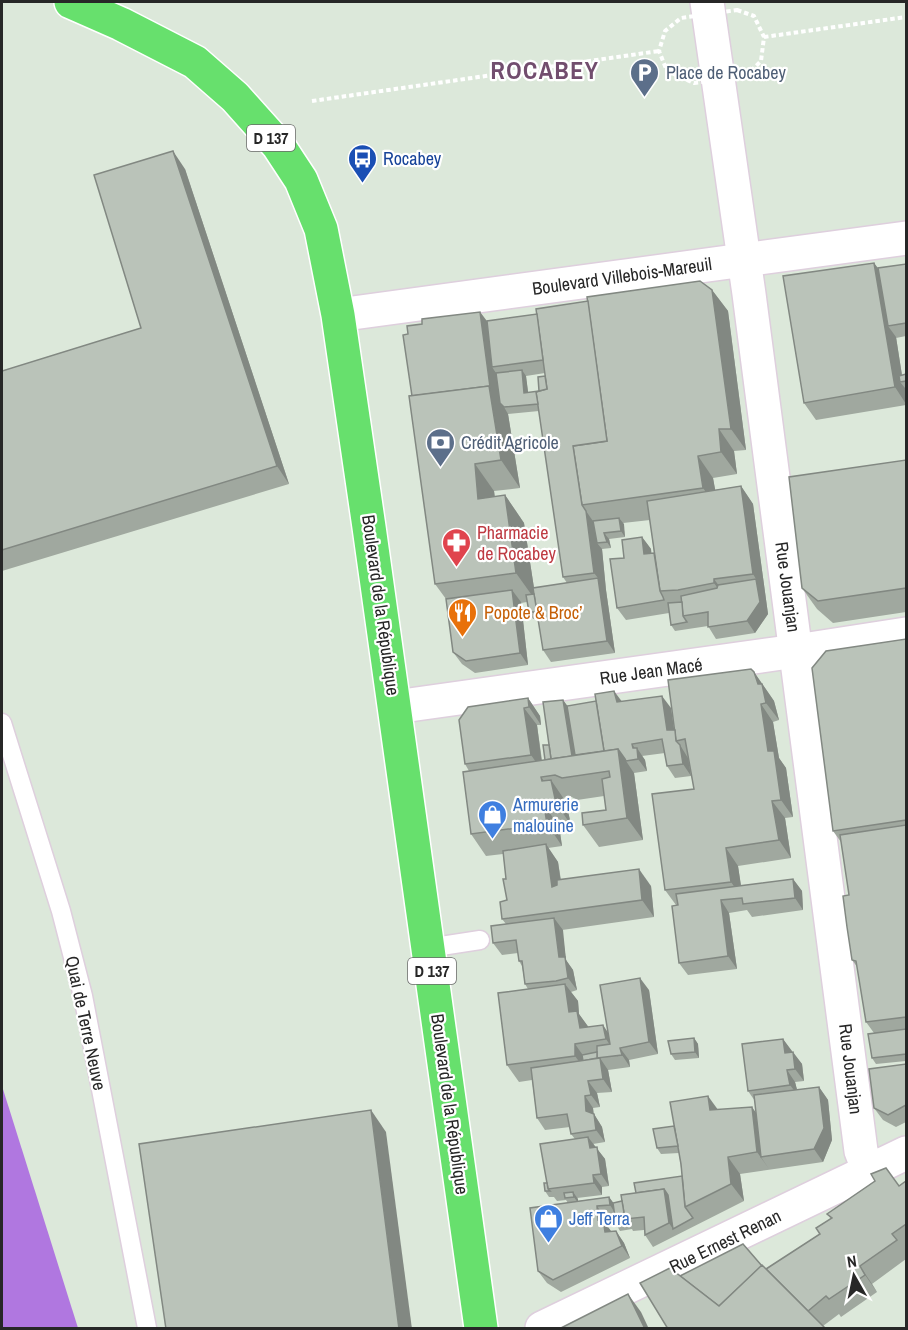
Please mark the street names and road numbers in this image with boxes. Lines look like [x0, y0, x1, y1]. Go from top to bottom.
road number: D 137 [247, 125, 295, 151]
street label: Boulevard Villebois-Mareuil [531, 251, 713, 301]
street label: Boulevard de la République [356, 513, 406, 697]
street label: Rue Jouanjan [769, 540, 807, 634]
street label: Rue Jean Macé [598, 651, 704, 691]
street label: Quai de Terre Neuve [60, 954, 112, 1092]
road number: D 137 [408, 958, 456, 984]
street label: Boulevard de la République [425, 1012, 475, 1196]
street label: Rue Jouanjan [833, 1022, 869, 1116]
street label: Rue Ernest Renan [665, 1203, 785, 1279]

